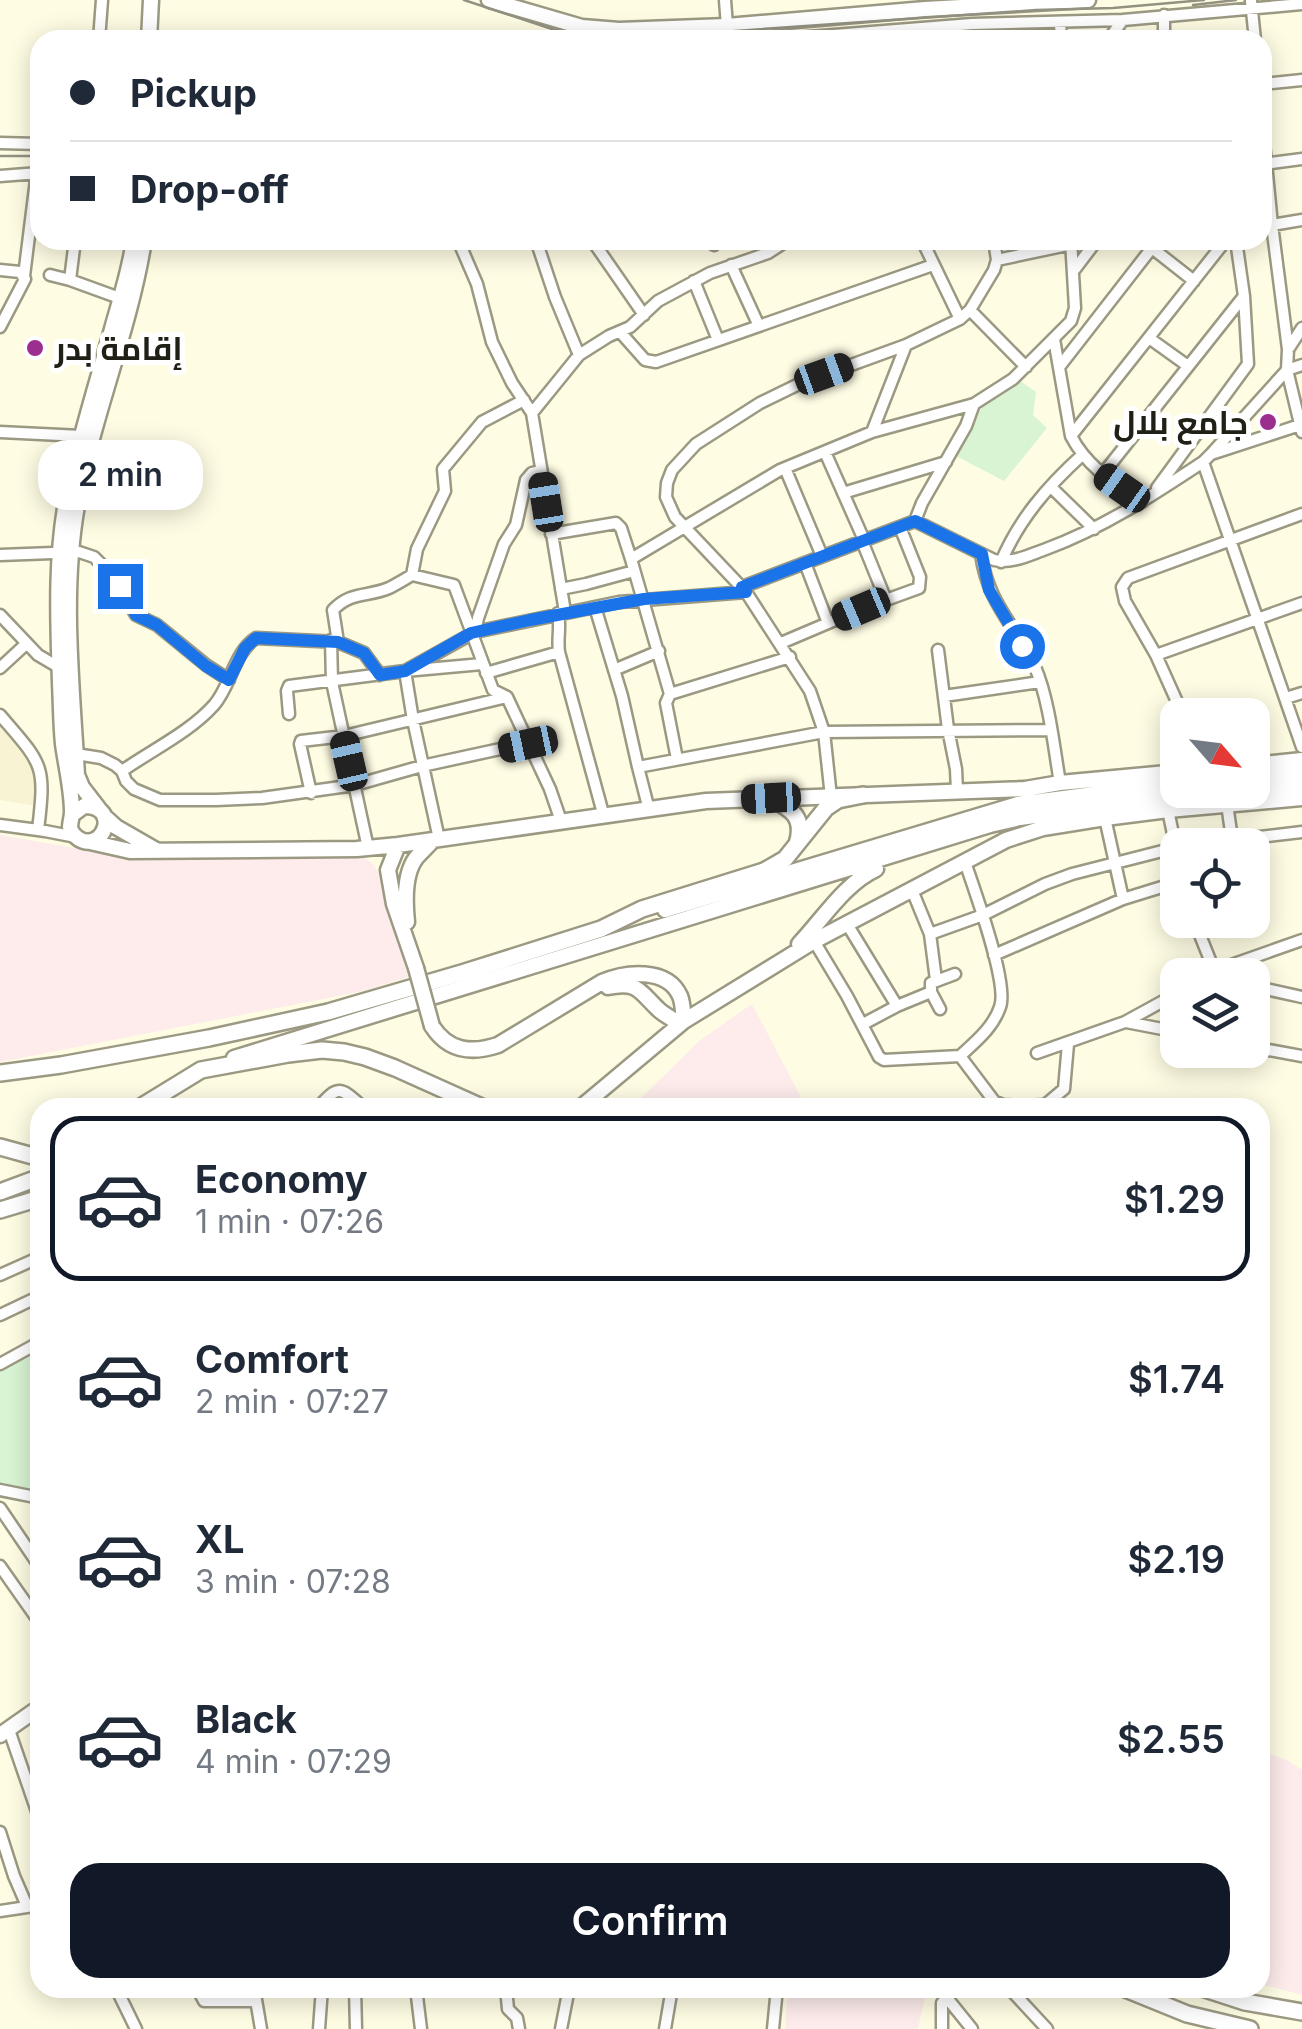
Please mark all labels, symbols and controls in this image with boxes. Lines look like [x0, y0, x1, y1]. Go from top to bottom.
text: Pickup [130, 70, 257, 116]
text: Drop-off [130, 166, 289, 212]
place label: إقامة بدر [54, 329, 182, 370]
marker: إقامة بدر [24, 337, 46, 359]
car [791, 350, 857, 398]
place label: جامع بلال [1113, 403, 1248, 445]
marker: جامع بلال [1257, 411, 1279, 433]
callout: 2 min [38, 441, 202, 511]
text: 2 min [78, 455, 163, 494]
car [1089, 459, 1155, 517]
car [526, 470, 566, 534]
route end [98, 564, 143, 609]
car [828, 583, 894, 635]
route start [1000, 624, 1045, 669]
north arrow [1160, 698, 1270, 808]
map controls [1160, 698, 1270, 1068]
car [496, 723, 560, 765]
car [328, 728, 370, 794]
car [740, 781, 802, 815]
button: locate [1160, 828, 1270, 938]
button: layers [1160, 958, 1270, 1068]
icon: car [75, 1154, 165, 1244]
text: Economy [195, 1156, 368, 1202]
text: $1.29 [1124, 1176, 1225, 1222]
text: 1 min · 07:26 [195, 1202, 384, 1241]
icon: car [75, 1334, 165, 1424]
text: Comfort [195, 1336, 349, 1382]
text: $1.74 [1128, 1356, 1225, 1402]
text: 2 min · 07:27 [195, 1382, 389, 1421]
icon: car [75, 1514, 165, 1604]
text: XL [195, 1516, 245, 1562]
text: $2.19 [1127, 1536, 1225, 1582]
text: 3 min · 07:28 [195, 1562, 391, 1601]
icon: car [75, 1694, 165, 1784]
text: Black [195, 1696, 297, 1742]
text: $2.55 [1117, 1716, 1225, 1762]
text: 4 min · 07:29 [195, 1742, 392, 1781]
button: Confirm [70, 1863, 1230, 1978]

